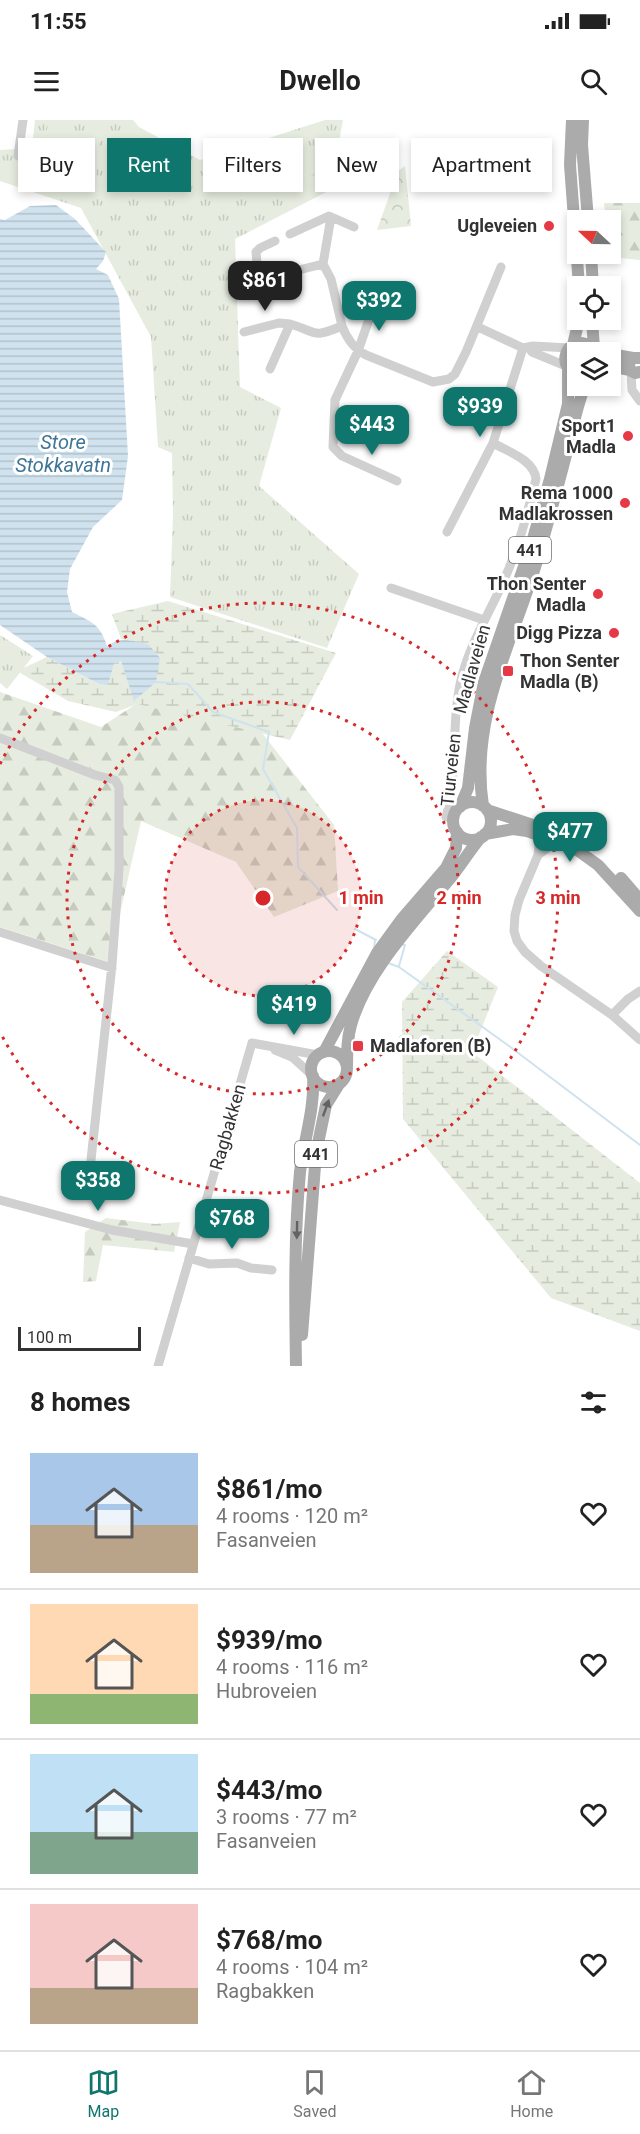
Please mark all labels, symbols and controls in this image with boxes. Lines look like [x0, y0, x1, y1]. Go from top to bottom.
text: 11:55 [30, 9, 87, 34]
icon: menu [30, 65, 63, 98]
text: Dwello [279, 65, 361, 97]
icon: search [577, 65, 610, 98]
chip: Buy [18, 138, 95, 192]
chip: Rent [107, 138, 191, 192]
chip: Filters [203, 138, 303, 192]
chip: New [315, 138, 399, 192]
chip: Apartment [411, 138, 552, 192]
north arrow [567, 210, 621, 264]
map controls [567, 210, 621, 396]
place label: Ugleveien [457, 215, 537, 236]
marker: Ugleveien [542, 219, 556, 233]
pin: $861 [229, 261, 301, 312]
text: $861 [242, 268, 288, 292]
button: locate [567, 276, 621, 330]
pin: $392 [343, 281, 415, 332]
text: $392 [356, 288, 402, 312]
button: layers [567, 342, 621, 396]
pin: $939 [444, 387, 516, 438]
text: $939 [457, 394, 503, 418]
pin: $443 [336, 405, 408, 456]
text: $443 [349, 412, 395, 436]
place label: Sport1 Madla [561, 415, 616, 457]
marker: Sport1 Madla [621, 429, 635, 443]
water label: Store Stokkavatn [15, 430, 111, 477]
place label: Rema 1000 Madlakrossen [499, 482, 613, 524]
marker: Rema 1000 Madlakrossen [618, 496, 632, 510]
road number: 441 [509, 537, 551, 563]
place label: Thon Senter Madla [487, 573, 586, 615]
marker: Thon Senter Madla [591, 587, 605, 601]
street label: Madlaveien [449, 622, 494, 716]
place label: Digg Pizza [516, 622, 602, 643]
marker: Digg Pizza [607, 626, 621, 640]
place label: Thon Senter Madla (B) [520, 650, 620, 693]
marker: Thon Senter Madla (B) [501, 664, 515, 678]
street label: Tiurveien [436, 732, 465, 808]
pin: $477 [534, 812, 606, 863]
text: $477 [547, 819, 593, 843]
text: 1 min [338, 887, 384, 908]
text: 2 min [436, 887, 482, 908]
text: 3 min [535, 887, 581, 908]
centre of rings [253, 888, 273, 908]
pin: $419 [258, 985, 330, 1036]
text: $419 [271, 992, 317, 1016]
place label: Madlaforen (B) [370, 1035, 491, 1057]
marker: Madlaforen (B) [351, 1039, 365, 1053]
street label: Ragbakken [205, 1081, 250, 1172]
one-way arrow [322, 1099, 332, 1117]
road number: 441 [295, 1141, 337, 1167]
pin: $358 [62, 1161, 134, 1212]
text: $358 [75, 1168, 121, 1192]
pin: $768 [196, 1199, 268, 1250]
text: $768 [209, 1206, 255, 1230]
one-way arrow [293, 1220, 302, 1239]
scale bar [18, 1324, 141, 1352]
text: 100 m [27, 1328, 72, 1347]
icon: filters [577, 1386, 610, 1419]
text: 8 homes [30, 1387, 131, 1417]
text: $861/mo [216, 1474, 323, 1504]
icon: home [78, 1477, 150, 1549]
icon: heart [577, 1497, 610, 1530]
text: 4 rooms · 120 m² [216, 1504, 368, 1528]
text: Fasanveien [216, 1528, 317, 1552]
text: $939/mo [216, 1625, 323, 1655]
icon: home [78, 1628, 150, 1700]
icon: heart [577, 1648, 610, 1681]
text: 4 rooms · 116 m² [216, 1655, 368, 1679]
text: Hubroveien [216, 1679, 317, 1703]
text: $443/mo [216, 1775, 323, 1805]
icon: home [78, 1778, 150, 1850]
icon: heart [577, 1798, 610, 1831]
text: 3 rooms · 77 m² [216, 1805, 357, 1829]
text: Fasanveien [216, 1829, 317, 1853]
text: $768/mo [216, 1925, 323, 1955]
icon: home [78, 1928, 150, 2000]
icon: heart [577, 1948, 610, 1981]
text: 4 rooms · 104 m² [216, 1955, 368, 1979]
text: Ragbakken [216, 1979, 314, 2003]
tab: Map [87, 2066, 120, 2121]
tab: Saved [293, 2066, 337, 2121]
tab: Home [510, 2066, 553, 2121]

